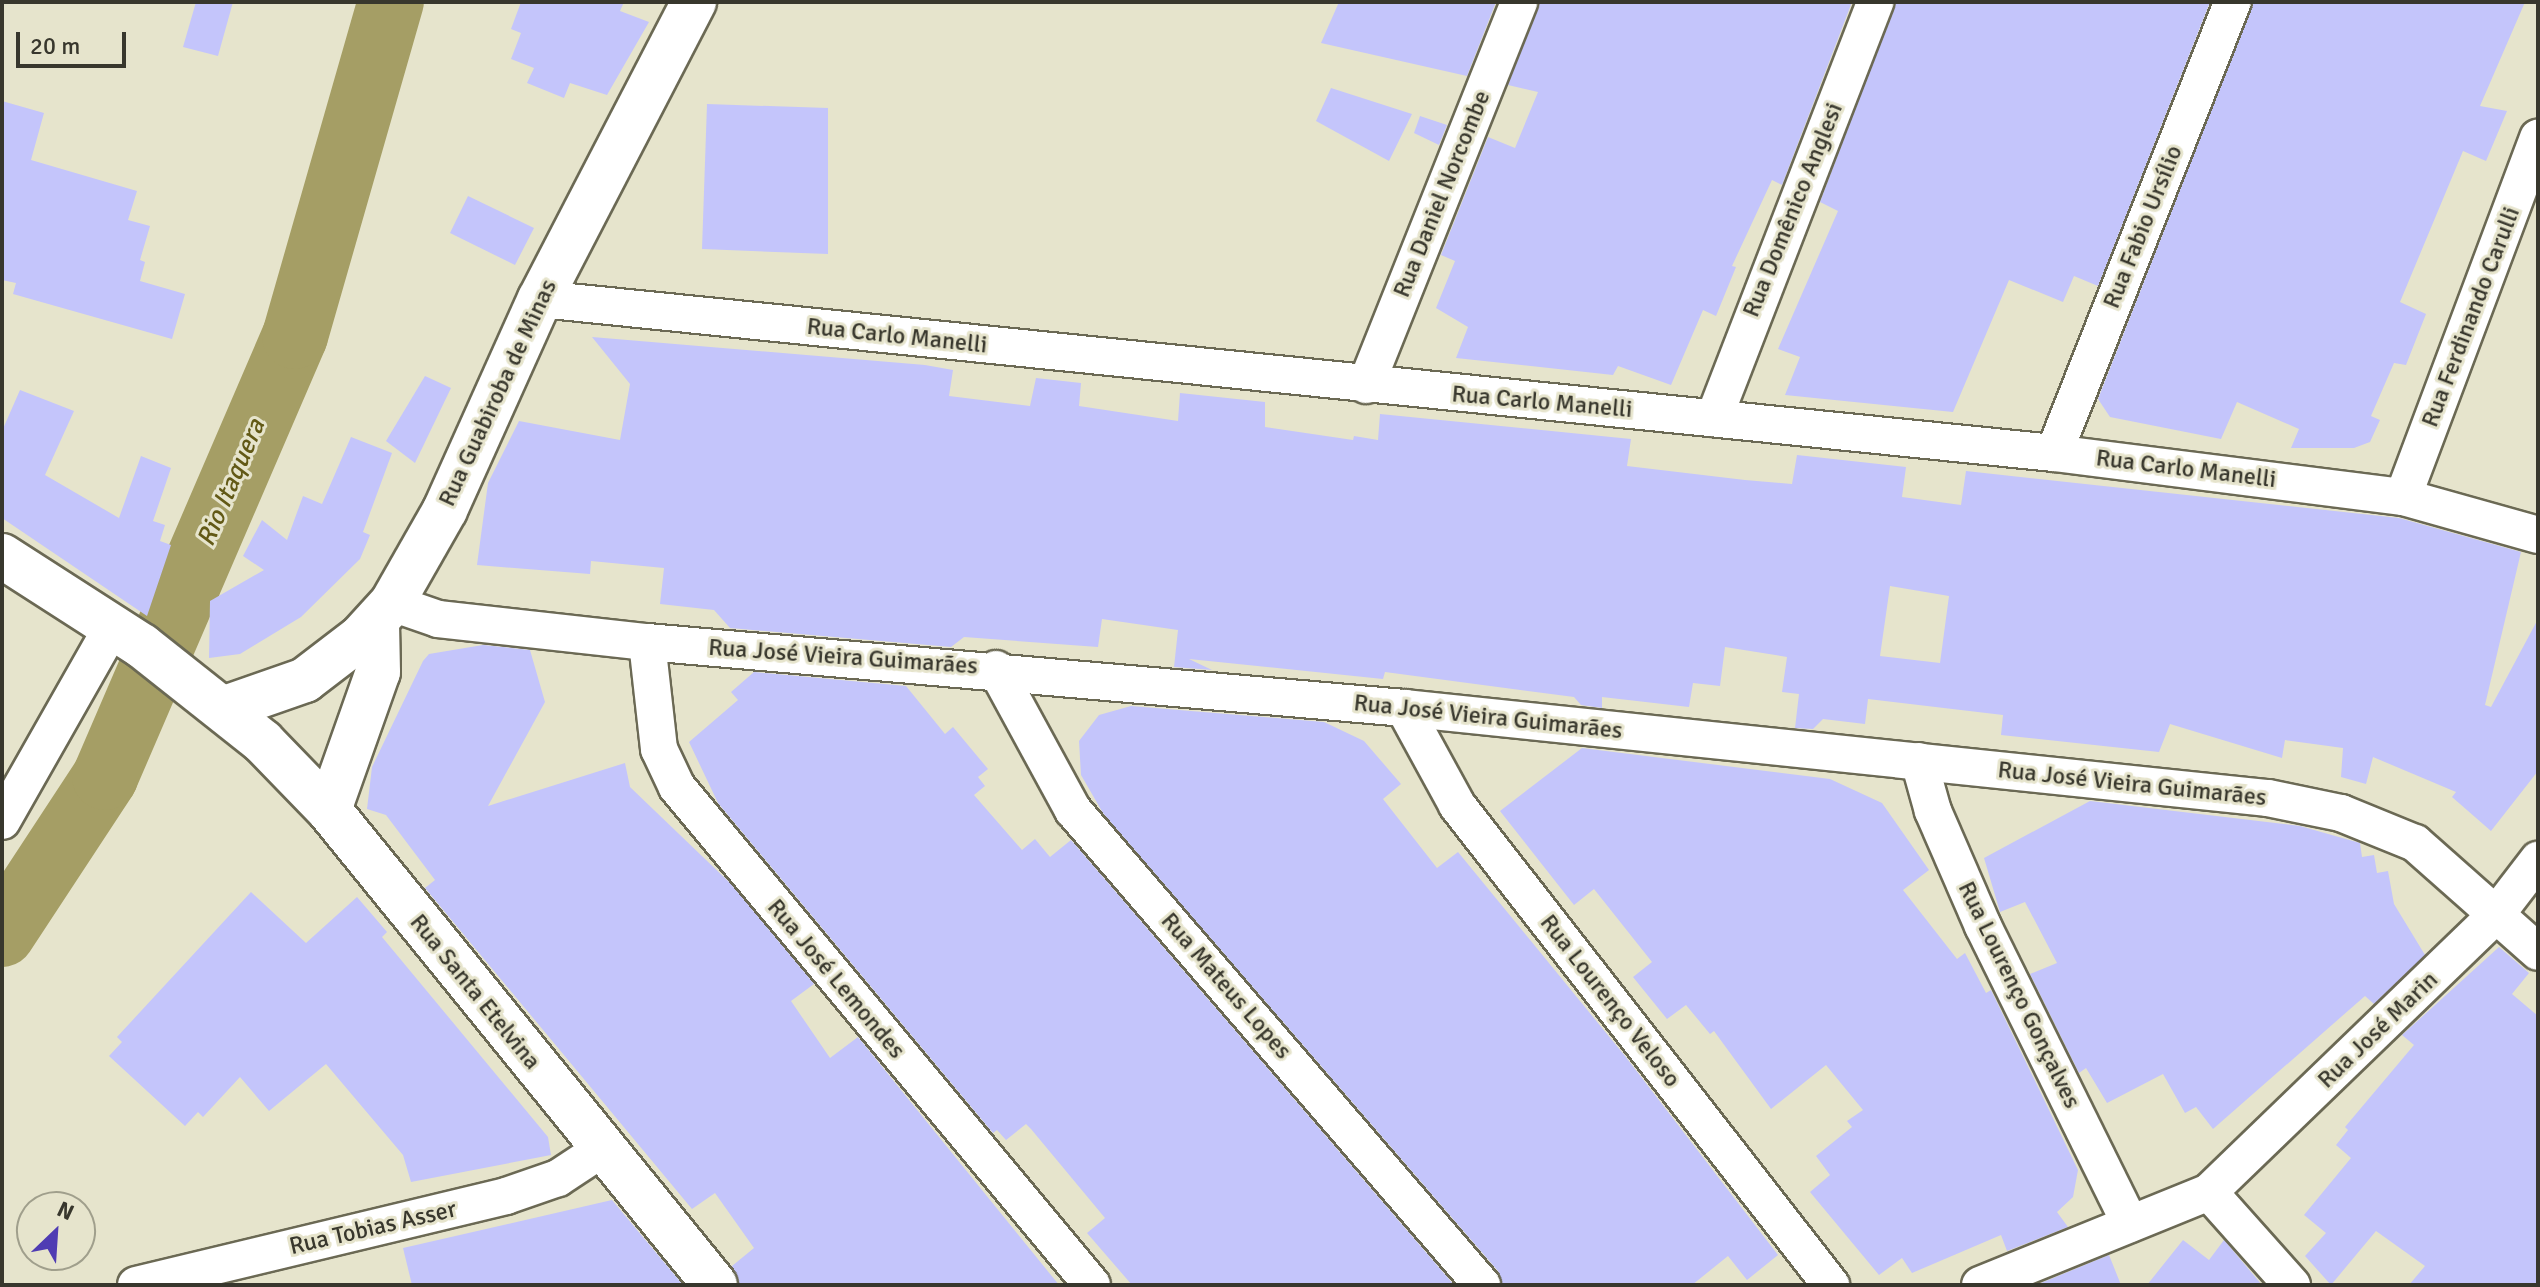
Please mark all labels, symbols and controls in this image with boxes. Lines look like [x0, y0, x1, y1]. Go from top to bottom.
scale bar [20, 16, 130, 66]
text: 20 m [30, 31, 80, 61]
street label: Rua Daniel Norcombe [1387, 86, 1497, 302]
street label: Rua Domênico Anglesi [1737, 99, 1849, 321]
street label: Rua Fabio Ursílio [2097, 141, 2189, 313]
street label: Rua Ferdinando Carulli [2416, 203, 2526, 431]
street label: Rua Guabiroba de Minas [433, 275, 563, 511]
street label: Rua Carlo Manelli [805, 312, 989, 360]
street label: Rua Carlo Manelli [1450, 380, 1634, 424]
water label: Rio Itaquera [191, 415, 273, 551]
street label: Rua Carlo Manelli [2094, 444, 2278, 494]
street label: Rua José Vieira Guimarães [707, 633, 979, 681]
street label: Rua José Vieira Guimarães [1352, 689, 1624, 745]
street label: Rua José Vieira Guimarães [1996, 756, 2268, 812]
street label: Rua Lourenço Gonçalves [1952, 877, 2086, 1113]
street label: Rua José Lemondes [761, 893, 911, 1065]
street label: Rua Mateus Lopes [1155, 907, 1297, 1065]
street label: Rua Santa Etelvina [403, 908, 547, 1076]
street label: Rua Lourenço Veloso [1534, 909, 1686, 1093]
street label: Rua José Marin [2312, 965, 2444, 1095]
north arrow [16, 1191, 96, 1271]
text: N [53, 1195, 78, 1226]
street label: Rua Tobias Asser [287, 1195, 459, 1261]

